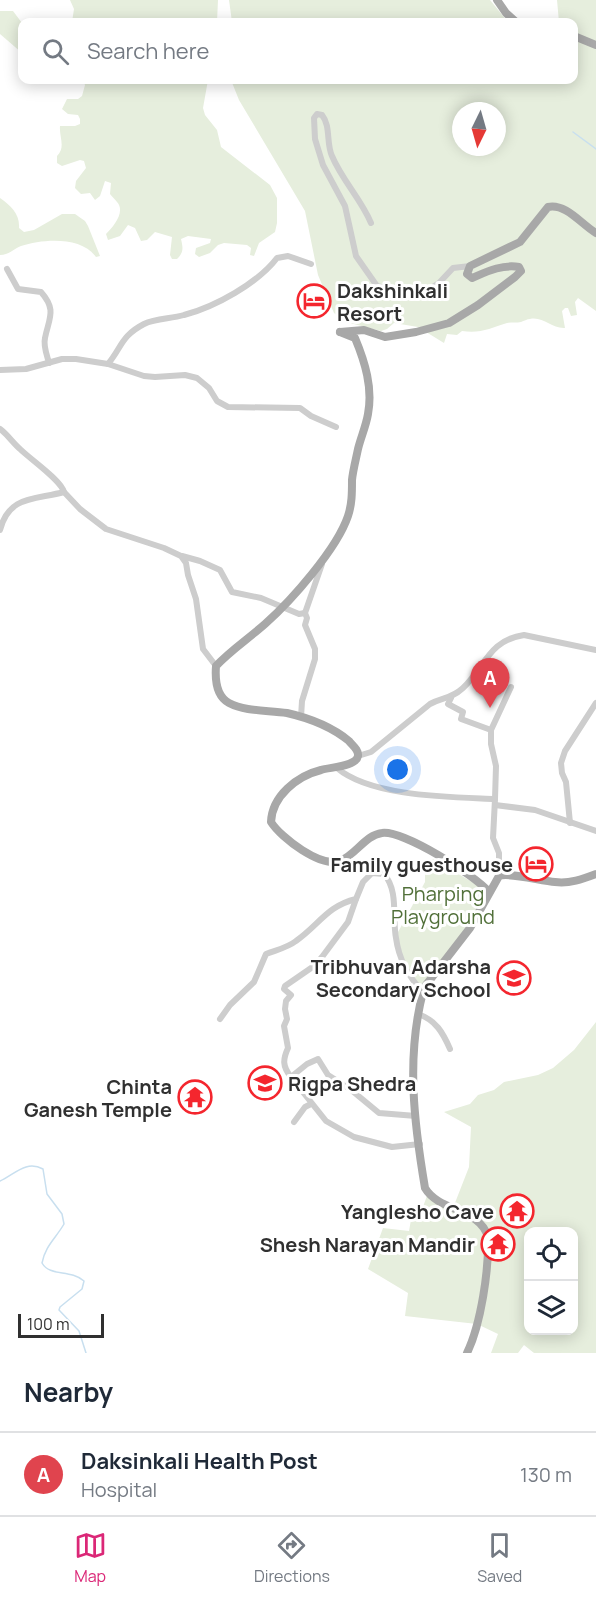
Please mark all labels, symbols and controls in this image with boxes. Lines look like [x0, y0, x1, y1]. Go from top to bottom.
search box [18, 18, 578, 84]
icon: search [39, 35, 72, 68]
text: Search here [87, 36, 209, 66]
north arrow [452, 102, 506, 156]
place label: Dakshinkali Resort [337, 277, 448, 327]
hotel icon: Dakshinkali Resort [296, 283, 332, 319]
pin: A [470, 658, 510, 708]
your location [383, 755, 412, 784]
hotel icon: Family guesthouse [518, 846, 554, 882]
place label: Family guesthouse [330, 851, 513, 878]
park label: Pharping Playground [391, 880, 495, 930]
place label: Tribhuvan Adarsha Secondary School [311, 953, 491, 1003]
school or university icon: Tribhuvan Adarsha Secondary School [496, 960, 532, 996]
school or university icon: Rigpa Shedra [247, 1065, 283, 1101]
place label: Rigpa Shedra [288, 1070, 416, 1097]
place label: Chinta Ganesh Temple [24, 1073, 172, 1123]
temple icon: Chinta Ganesh Temple [177, 1079, 213, 1115]
temple icon: Yanglesho Cave [499, 1193, 535, 1229]
place label: Yanglesho Cave [341, 1198, 494, 1225]
temple icon: Shesh Narayan Mandir [480, 1226, 516, 1262]
map controls [524, 1227, 578, 1335]
button: locate [524, 1227, 578, 1281]
place label: Shesh Narayan Mandir [260, 1231, 475, 1258]
button: layers [524, 1281, 578, 1335]
scale bar [18, 1311, 104, 1338]
text: 100 m [27, 1313, 70, 1335]
text: Nearby [24, 1374, 113, 1410]
text: Daksinkali Health Post [81, 1446, 318, 1476]
text: A [37, 1461, 50, 1488]
text: 130 m [520, 1461, 572, 1488]
text: Hospital [81, 1476, 157, 1503]
tab: Map [74, 1529, 107, 1587]
tab: Directions [254, 1529, 330, 1587]
tab: Saved [477, 1529, 522, 1587]

